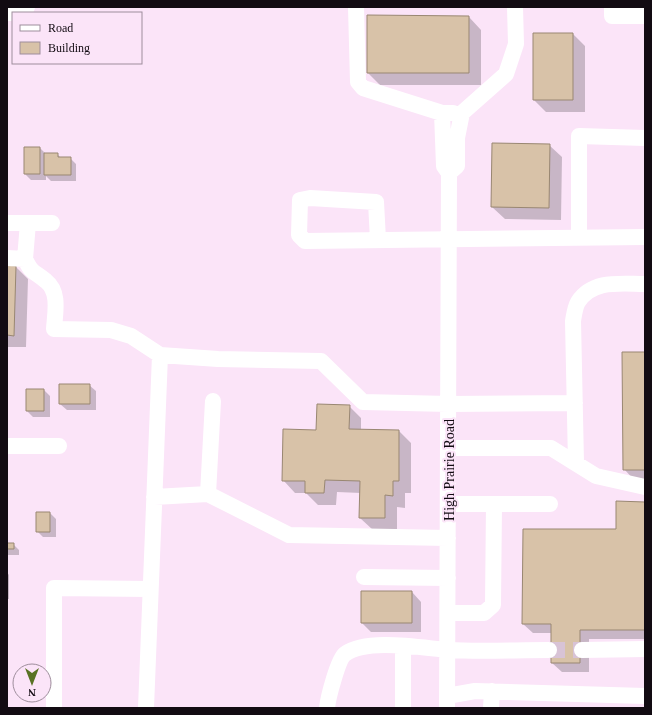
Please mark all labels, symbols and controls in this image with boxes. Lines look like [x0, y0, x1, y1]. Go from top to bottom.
legend [12, 12, 142, 64]
text: Road [48, 21, 73, 35]
text: Building [48, 41, 90, 55]
street label: High Prairie Road [442, 419, 457, 521]
north arrow [12, 663, 52, 703]
text: N [28, 687, 36, 699]

